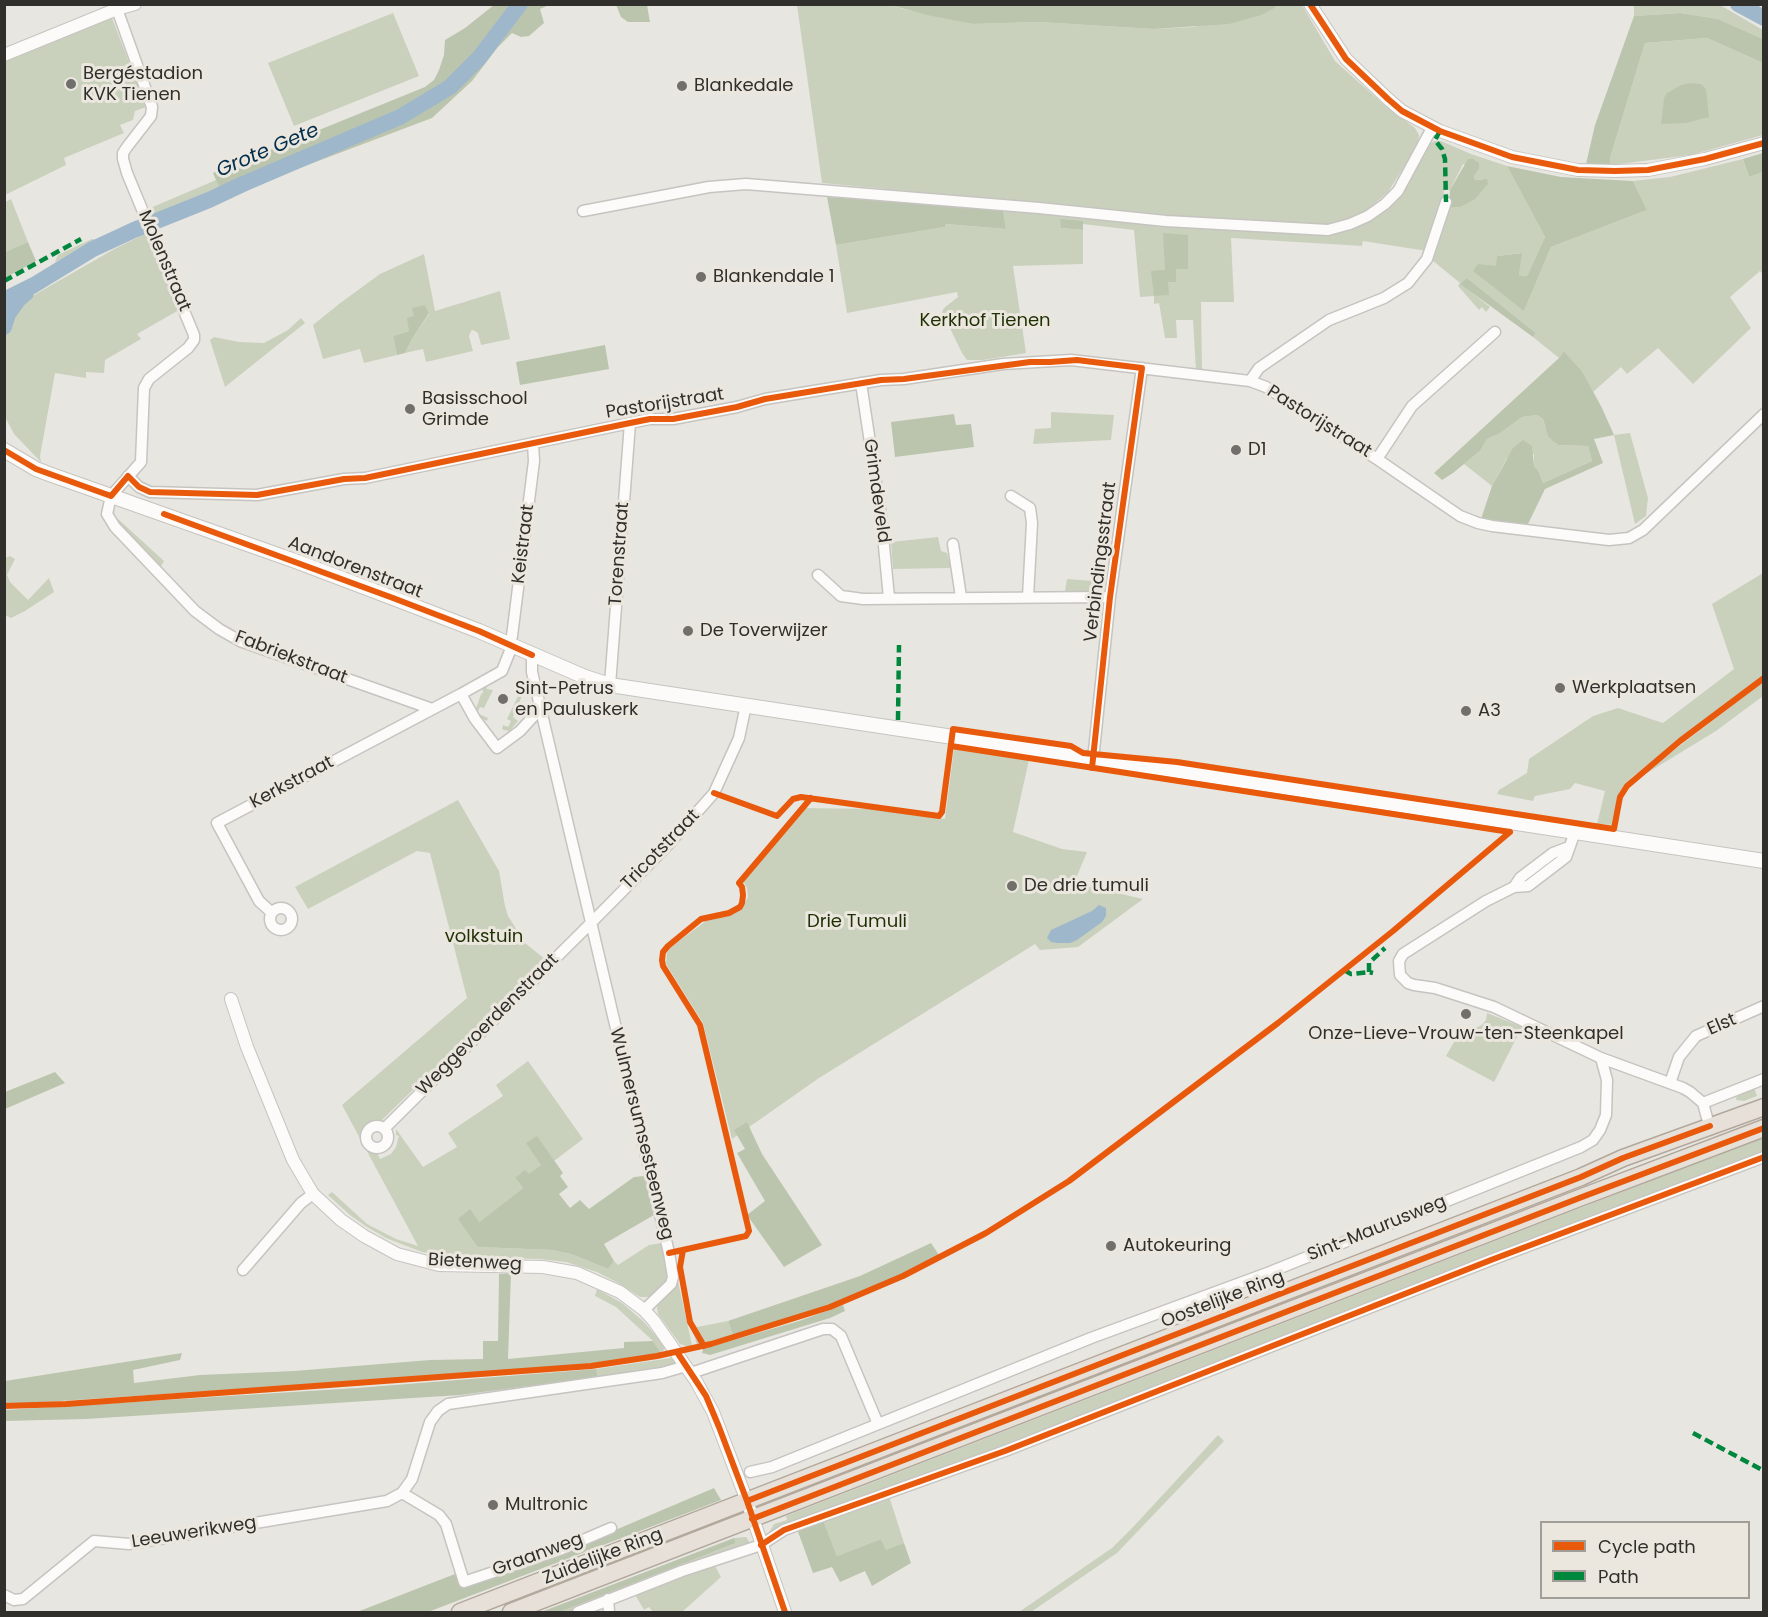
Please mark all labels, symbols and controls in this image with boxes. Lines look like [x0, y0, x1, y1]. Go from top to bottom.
place label: Bergéstadion KVK Tienen [83, 63, 203, 106]
place label: Blankedale [694, 75, 794, 97]
marker: Bergéstadion KVK Tienen [64, 77, 78, 91]
marker: Blankedale [675, 79, 689, 93]
water label: Grote Gete [213, 119, 323, 183]
street label: Molenstraat [133, 207, 195, 315]
place label: Blankendale 1 [713, 266, 835, 288]
marker: Blankendale 1 [694, 270, 708, 284]
park label: Kerkhof Tienen [919, 310, 1051, 332]
street label: Pastorijstraat [1263, 381, 1375, 463]
street label: Pastorijstraat [604, 384, 726, 424]
place label: Basisschool Grimde [422, 388, 528, 430]
marker: Basisschool Grimde [403, 402, 417, 416]
street label: Grimdeveld [858, 438, 894, 544]
place label: D1 [1248, 439, 1266, 461]
marker: D1 [1229, 443, 1243, 457]
street label: Verbindingsstraat [1080, 481, 1122, 643]
street label: Torenstraat [606, 501, 634, 607]
street label: Keistraat [508, 503, 540, 585]
street label: Aandorenstraat [285, 532, 425, 604]
place label: De Toverwijzer [700, 620, 828, 642]
marker: De Toverwijzer [681, 624, 695, 638]
street label: Fabriekstraat [232, 627, 350, 689]
place label: Werkplaatsen [1572, 677, 1696, 699]
place label: Sint-Petrus en Pauluskerk [515, 678, 638, 720]
marker: Werkplaatsen [1553, 681, 1567, 695]
marker: Sint-Petrus en Pauluskerk [496, 692, 510, 706]
place label: A3 [1478, 700, 1501, 722]
marker: A3 [1459, 704, 1473, 718]
street label: Kerkstraat [247, 752, 337, 814]
street label: Tricotstraat [617, 805, 705, 895]
place label: De drie tumuli [1024, 875, 1149, 897]
marker: De drie tumuli [1005, 879, 1019, 893]
park label: Drie Tumuli [807, 911, 907, 933]
park label: volkstuin [445, 926, 523, 948]
street label: Weggevoerdenstraat [412, 949, 564, 1101]
marker: Onze-Lieve-Vrouw-ten-Steenkapel [1459, 1007, 1473, 1021]
street label: Elst [1704, 1009, 1740, 1041]
place label: Onze-Lieve-Vrouw-ten-Steenkapel [1308, 1023, 1624, 1045]
street label: Wulmersumsesteenweg [604, 1026, 678, 1242]
street label: Sint-Maurusweg [1304, 1191, 1450, 1267]
place label: Autokeuring [1123, 1235, 1232, 1257]
marker: Autokeuring [1104, 1239, 1118, 1253]
street label: Bietenweg [428, 1250, 522, 1276]
street label: Oostelijke Ring [1158, 1267, 1288, 1333]
place label: Multronic [505, 1494, 588, 1516]
marker: Multronic [486, 1498, 500, 1512]
street label: Leeuwerikweg [130, 1512, 258, 1554]
legend [1540, 1521, 1750, 1599]
street label: Zuidelijke Ring [540, 1524, 666, 1590]
street label: Graanweg [490, 1529, 586, 1581]
text: Cycle path [1598, 1534, 1696, 1559]
text: Path [1598, 1564, 1639, 1589]

